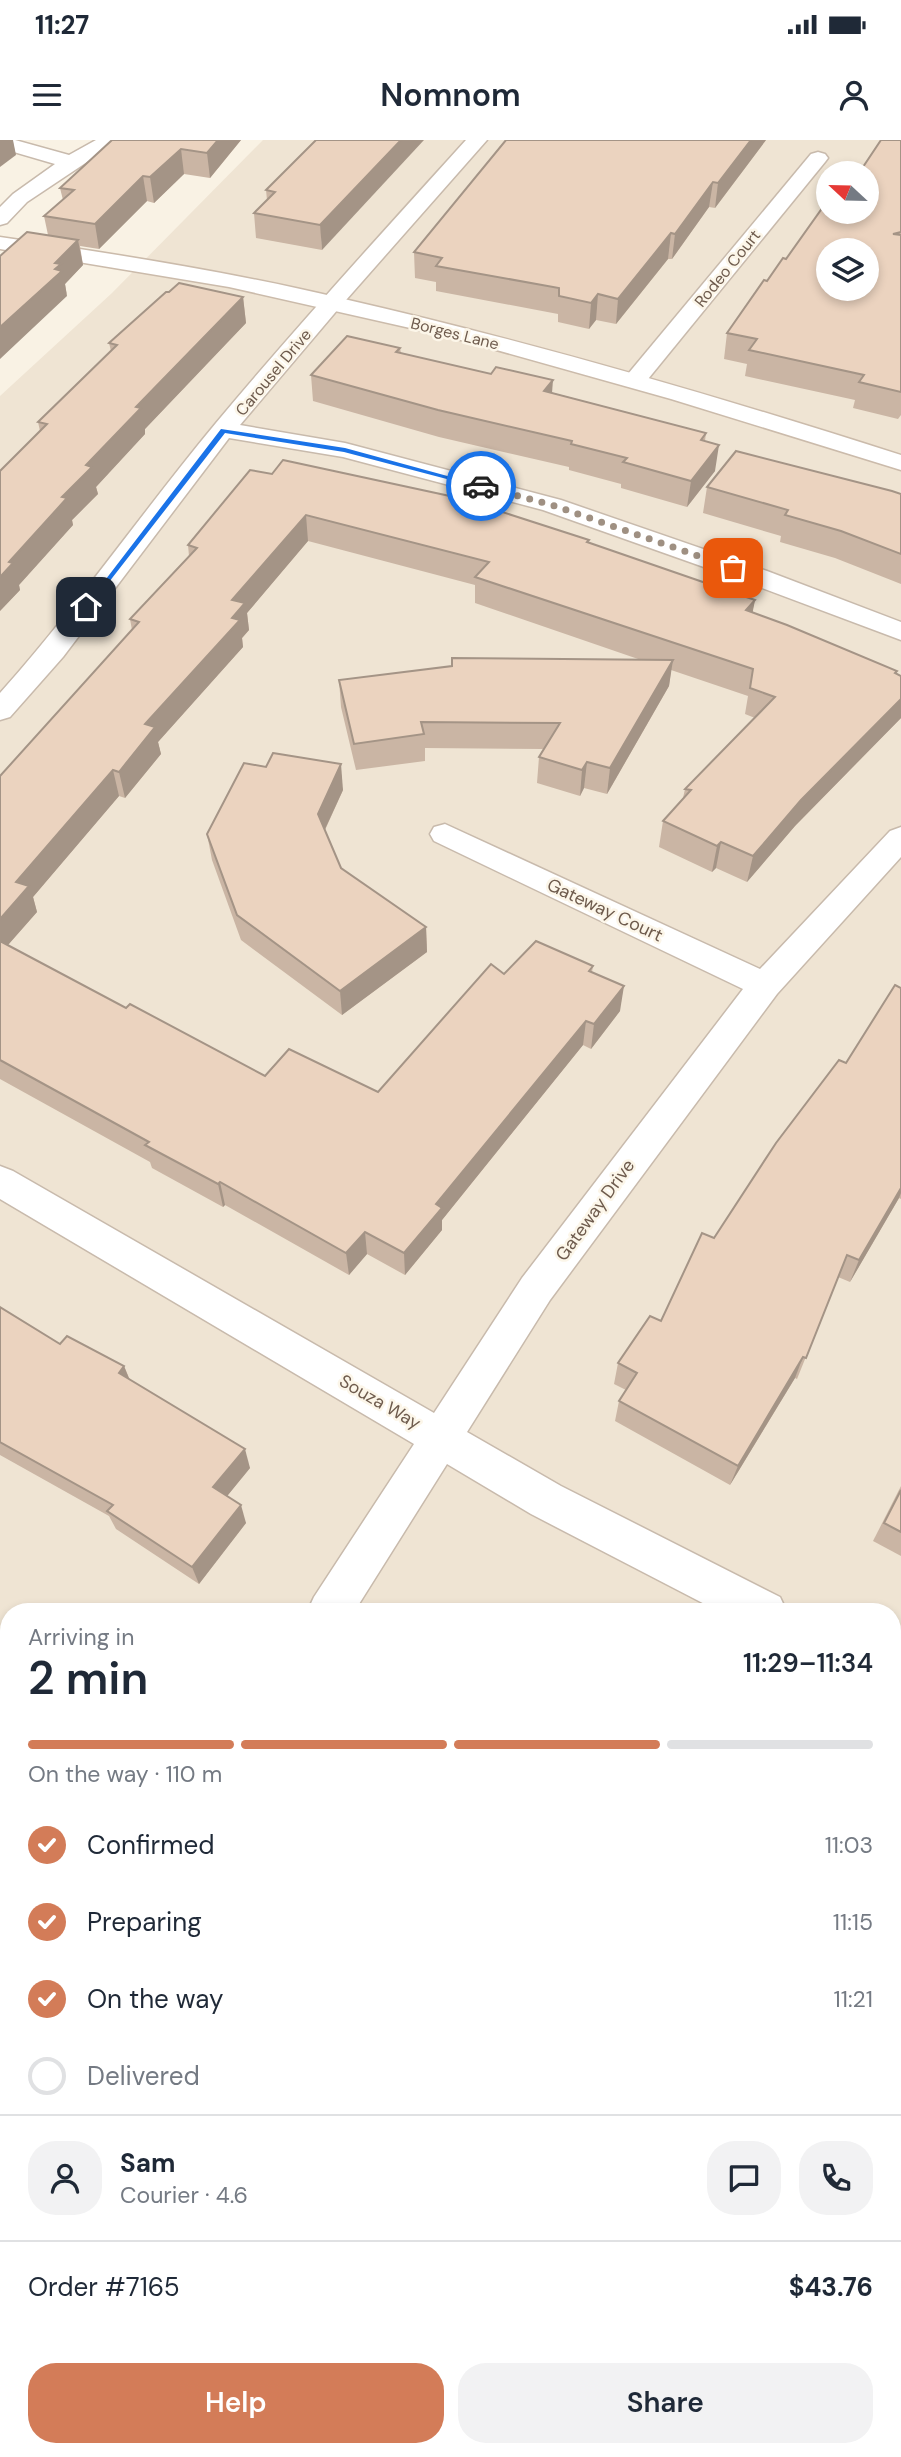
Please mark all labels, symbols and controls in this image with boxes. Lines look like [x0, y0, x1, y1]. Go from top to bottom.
text: 11:27 [35, 8, 89, 42]
text: Nomnom [380, 74, 521, 116]
icon: menu [28, 76, 66, 114]
icon: person [835, 76, 873, 114]
north arrow [816, 161, 878, 224]
map controls [816, 161, 879, 301]
street label: Rodeo Court [690, 225, 765, 311]
button: layers [816, 238, 879, 301]
street label: Borges Lane [409, 312, 501, 355]
street label: Carousel Drive [231, 324, 316, 420]
courier [446, 451, 516, 521]
icon: car [462, 467, 500, 505]
pin [703, 538, 763, 598]
icon: bag [714, 549, 752, 587]
pin [56, 577, 116, 637]
icon: home [67, 588, 105, 626]
street label: Gateway Court [543, 873, 667, 947]
street label: Gateway Drive [550, 1154, 640, 1266]
street label: Souza Way [335, 1369, 425, 1435]
text: Arriving in [28, 1622, 134, 1652]
text: 11:29–11:34 [743, 1646, 873, 1680]
text: 2 min [28, 1648, 148, 1708]
text: On the way · 110 m [28, 1759, 222, 1789]
icon: check [28, 1826, 66, 1864]
text: Confirmed [87, 1828, 214, 1862]
text: 11:03 [825, 1830, 873, 1860]
icon: check [28, 1903, 66, 1941]
text: Preparing [87, 1905, 202, 1939]
text: 11:15 [833, 1907, 873, 1937]
icon: check [28, 1980, 66, 2018]
text: On the way [87, 1982, 223, 2016]
text: 11:21 [834, 1984, 873, 2014]
text: Delivered [87, 2059, 200, 2093]
button: person [28, 2141, 102, 2215]
button: chat [707, 2141, 781, 2215]
button: phone [799, 2141, 873, 2215]
text: Sam [120, 2146, 175, 2180]
text: Courier · 4.6 [120, 2180, 248, 2210]
text: Order #7165 [28, 2270, 180, 2304]
text: $43.76 [789, 2270, 873, 2304]
button: Help [28, 2363, 444, 2443]
button: Share [458, 2363, 873, 2443]

